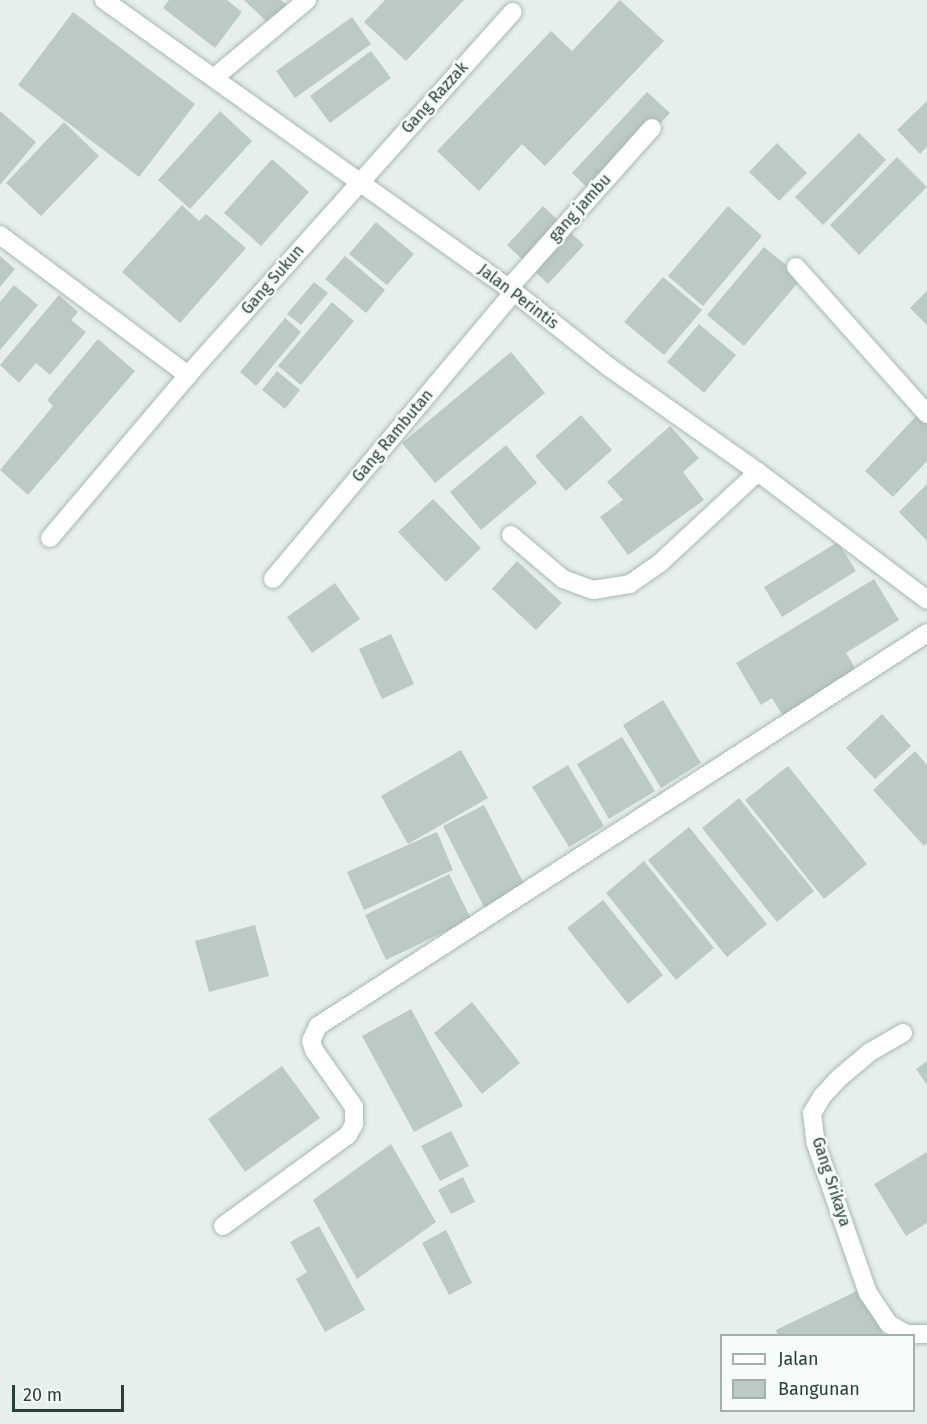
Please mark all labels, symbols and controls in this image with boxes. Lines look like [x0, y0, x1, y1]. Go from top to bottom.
street label: Gang Razzak [398, 58, 472, 138]
street label: gang jambu [545, 170, 615, 246]
street label: Gang Sukun [238, 241, 308, 319]
street label: Jalan Perintis [474, 261, 562, 333]
street label: Gang Rambutan [349, 386, 437, 486]
street label: Gang Srikaya [808, 1135, 854, 1229]
legend [720, 1334, 915, 1412]
text: Jalan [778, 1348, 819, 1370]
scale bar [15, 1373, 128, 1411]
text: Bangunan [778, 1378, 860, 1400]
text: 20 m [23, 1384, 62, 1406]

